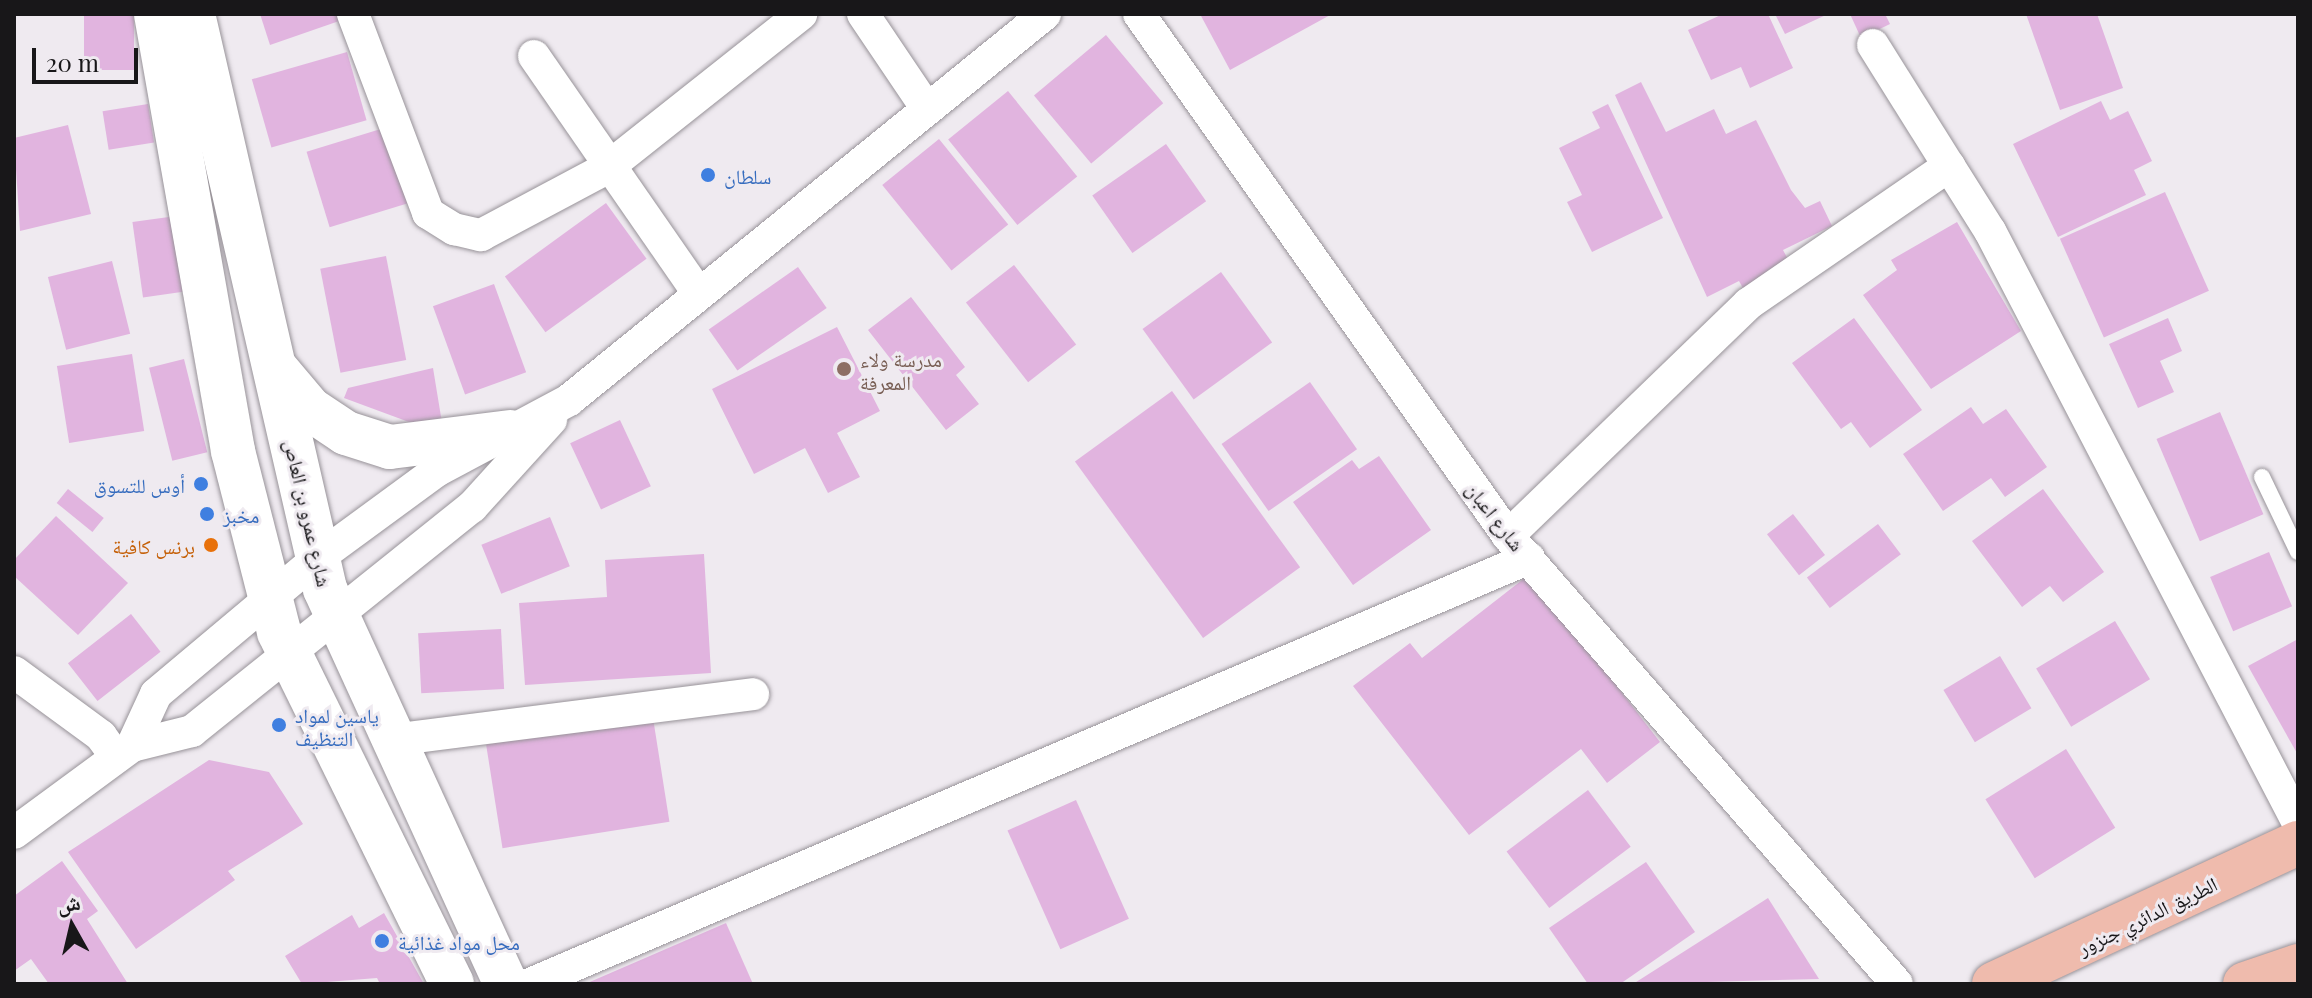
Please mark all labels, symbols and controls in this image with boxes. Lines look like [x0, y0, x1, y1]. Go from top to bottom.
scale bar [36, 32, 142, 82]
text: 20 m [46, 46, 99, 78]
place label: سلطان [724, 163, 771, 187]
marker: سلطان [699, 166, 717, 184]
place label: مدرسة ولاء المعرفة [860, 346, 942, 393]
marker: مدرسة ولاء المعرفة [835, 360, 853, 378]
street label: شارع عمرو بن العاص [280, 437, 338, 589]
place label: أوس للتسوق [94, 472, 185, 496]
marker: أوس للتسوق [192, 475, 210, 493]
street label: شارع اعبان [1462, 477, 1530, 555]
place label: مخبز [223, 502, 259, 526]
marker: مخبز [198, 505, 216, 523]
place label: برنس كافية [113, 533, 195, 557]
marker: برنس كافية [202, 536, 220, 554]
place label: ياسين لمواد التنظيف [295, 702, 379, 749]
marker: ياسين لمواد التنظيف [270, 716, 288, 734]
street label: الطريق الدائري جنزور [2073, 871, 2221, 959]
north arrow [32, 886, 112, 966]
text: ش [55, 886, 82, 919]
place label: محل مواد غذائية [398, 929, 520, 953]
marker: محل مواد غذائية [373, 932, 391, 950]

